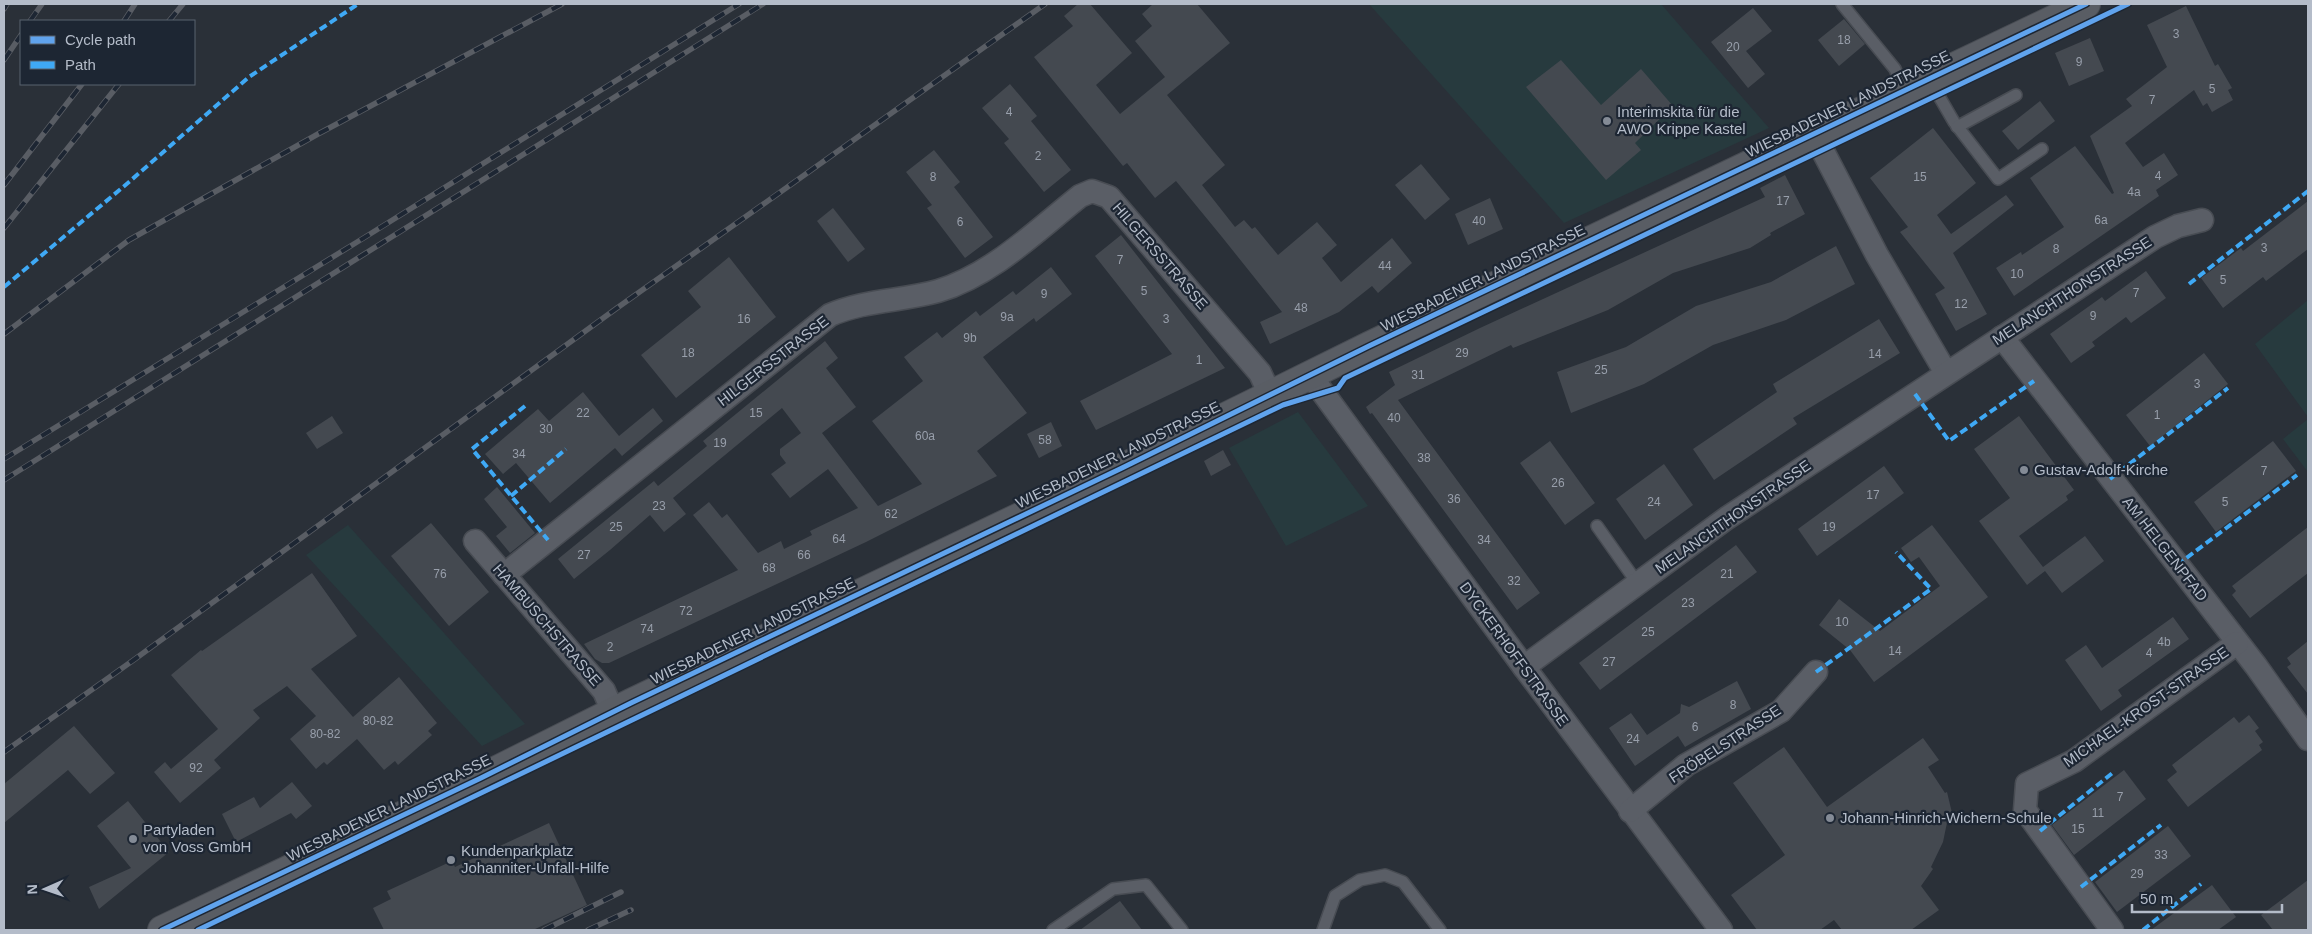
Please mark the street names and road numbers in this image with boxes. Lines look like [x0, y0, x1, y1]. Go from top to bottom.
street label: WIESBADENER LANDSTRASSE [1743, 47, 1953, 161]
street label: HILGERSSTRASSE [1109, 199, 1211, 313]
street label: WIESBADENER LANDSTRASSE [1378, 221, 1588, 335]
street label: MELANCHTHONSTRASSE [1989, 233, 2154, 348]
street label: HILGERSSTRASSE [714, 312, 831, 409]
street label: WIESBADENER LANDSTRASSE [1013, 398, 1223, 512]
street label: MELANCHTHONSTRASSE [1652, 456, 1814, 577]
street label: AM HELGENPFAD [2119, 493, 2211, 604]
street label: HAMBUSCHSTRASSE [490, 560, 605, 689]
street label: WIESBADENER LANDSTRASSE [648, 574, 858, 688]
street label: DYCKERHOFFSTRASSE [1457, 579, 1572, 729]
street label: MICHAEL-KROST-STRASSE [2060, 643, 2231, 770]
street label: FRÖBELSTRASSE [1666, 701, 1784, 786]
street label: WIESBADENER LANDSTRASSE [284, 751, 494, 865]

